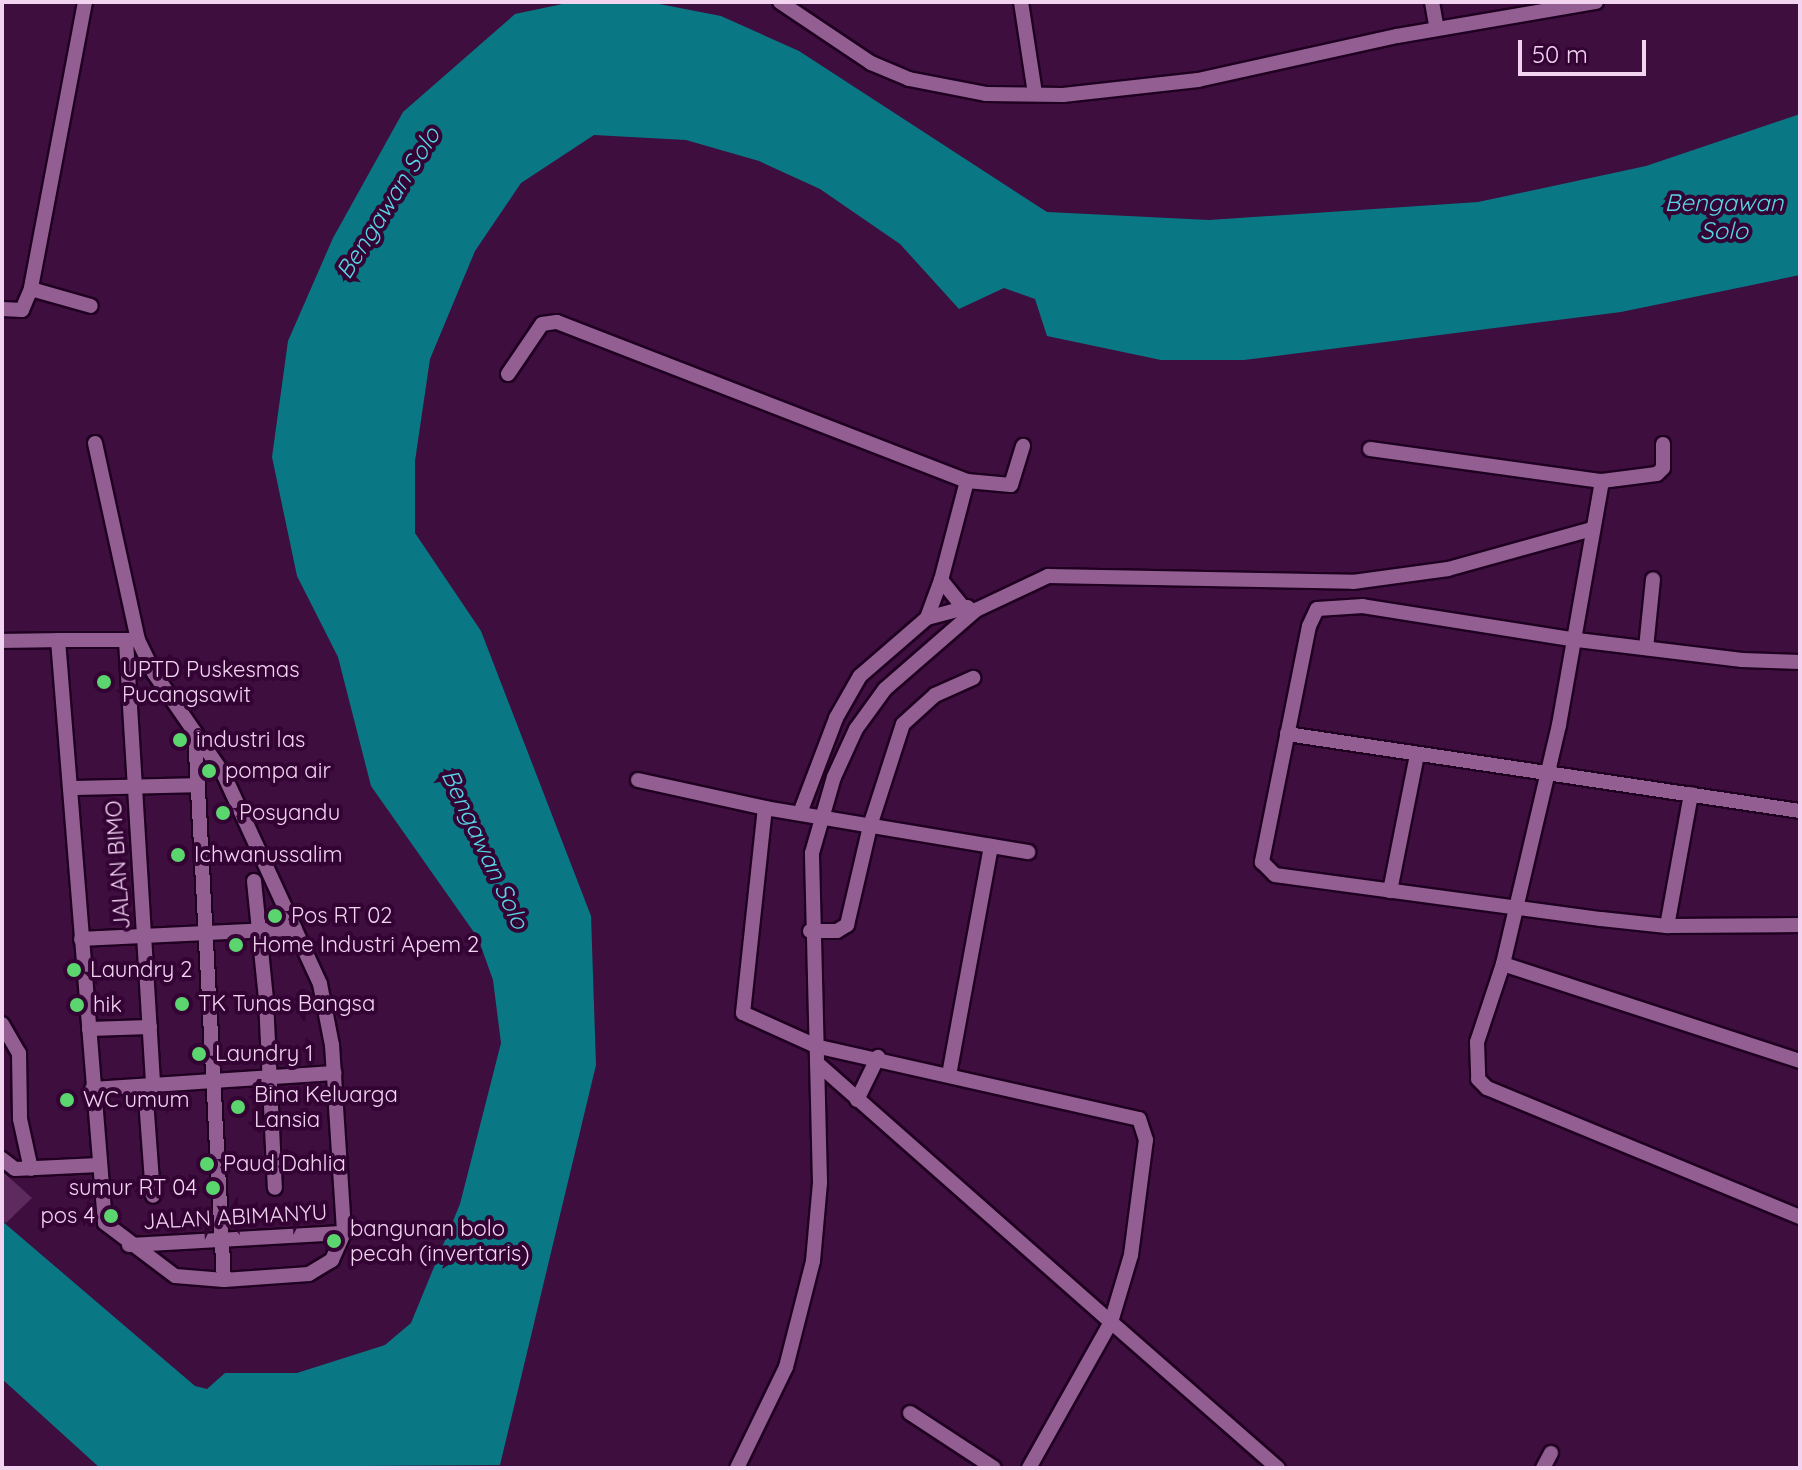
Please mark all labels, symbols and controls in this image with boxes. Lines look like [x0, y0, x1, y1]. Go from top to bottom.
scale bar [1522, 24, 1650, 74]
text: 50 m [1532, 39, 1588, 69]
water label: Bengawan Solo [330, 122, 446, 284]
water label: Bengawan Solo [1665, 189, 1783, 245]
place label: UPTD Puskesmas Pucangsawit [122, 656, 299, 708]
marker: UPTD Puskesmas Pucangsawit [93, 671, 115, 693]
place label: industri las [196, 727, 305, 753]
marker: industri las [171, 731, 189, 749]
place label: pompa air [225, 758, 331, 784]
marker: pompa air [200, 762, 218, 780]
water label: Bengawan Solo [435, 764, 535, 934]
street label: JALAN BIMO [100, 800, 136, 930]
place label: Posyandu [239, 800, 340, 826]
marker: Posyandu [214, 804, 232, 822]
place label: Ichwanussalim [194, 842, 343, 868]
marker: Ichwanussalim [169, 846, 187, 864]
place label: Pos RT 02 [291, 903, 392, 929]
marker: Pos RT 02 [266, 907, 284, 925]
place label: Home Industri Apem 2 [252, 932, 479, 958]
marker: Home Industri Apem 2 [227, 936, 245, 954]
place label: Laundry 2 [90, 957, 193, 983]
marker: Laundry 2 [65, 961, 83, 979]
place label: TK Tunas Bangsa [198, 991, 375, 1017]
place label: hik [93, 992, 122, 1018]
marker: TK Tunas Bangsa [173, 995, 191, 1013]
marker: hik [68, 996, 86, 1014]
place label: Laundry 1 [215, 1041, 313, 1067]
marker: Laundry 1 [190, 1045, 208, 1063]
place label: Bina Keluarga Lansia [254, 1081, 398, 1132]
place label: WC umum [83, 1087, 190, 1113]
marker: WC umum [58, 1091, 76, 1109]
marker: Bina Keluarga Lansia [229, 1098, 247, 1116]
place label: Paud Dahlia [223, 1151, 346, 1177]
marker: Paud Dahlia [198, 1155, 216, 1173]
place label: sumur RT 04 [69, 1175, 197, 1201]
marker: sumur RT 04 [204, 1179, 222, 1197]
street label: JALAN ABIMANYU [142, 1199, 328, 1235]
place label: pos 4 [40, 1203, 95, 1229]
marker: pos 4 [102, 1207, 120, 1225]
place label: bangunan bolo pecah (invertaris) [350, 1215, 529, 1266]
marker: bangunan bolo pecah (invertaris) [325, 1232, 343, 1250]

